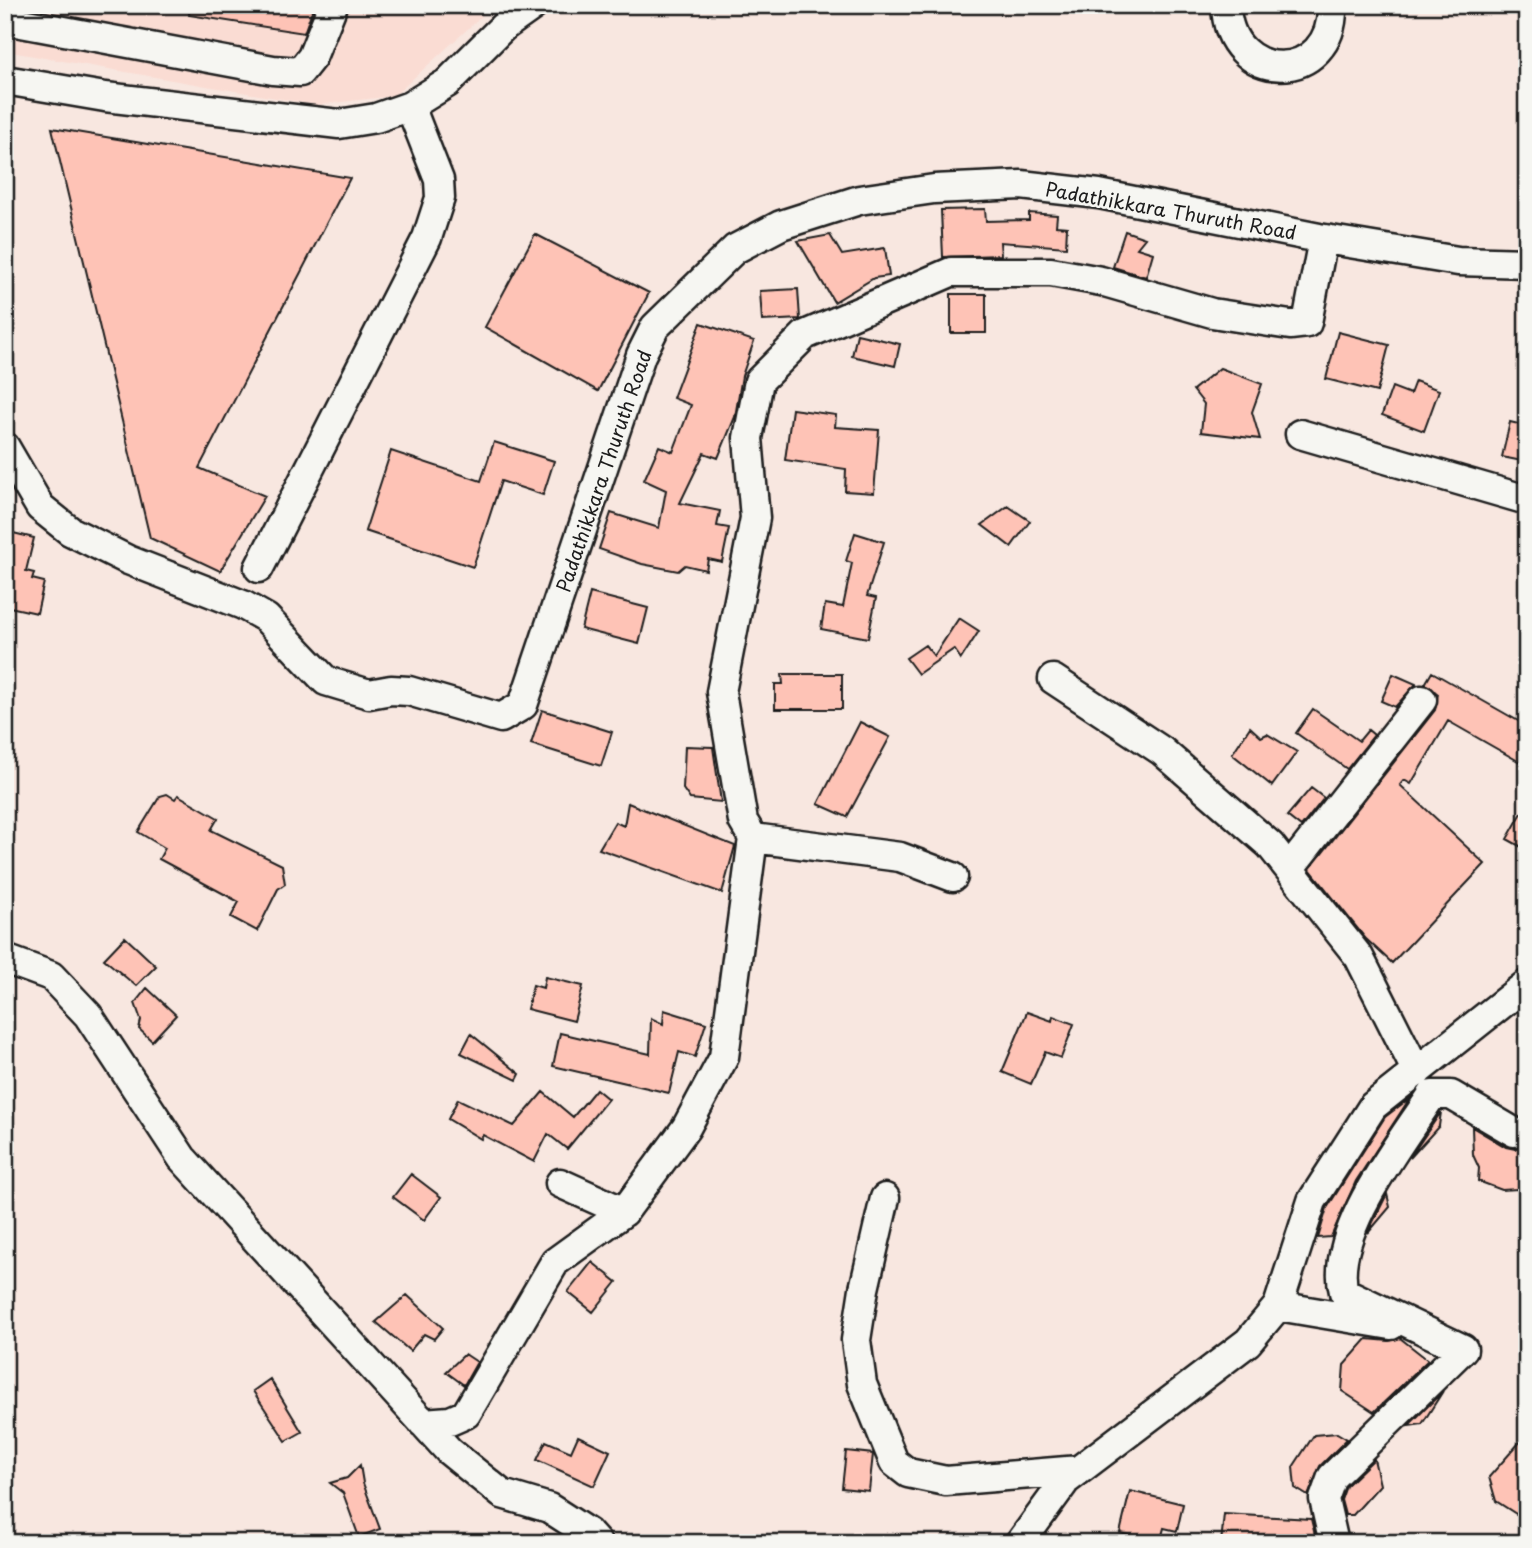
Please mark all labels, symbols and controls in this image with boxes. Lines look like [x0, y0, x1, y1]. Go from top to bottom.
street label: Padathikkara Thuruth Road [1043, 174, 1299, 246]
street label: Padathikkara Thuruth Road [548, 346, 658, 595]

